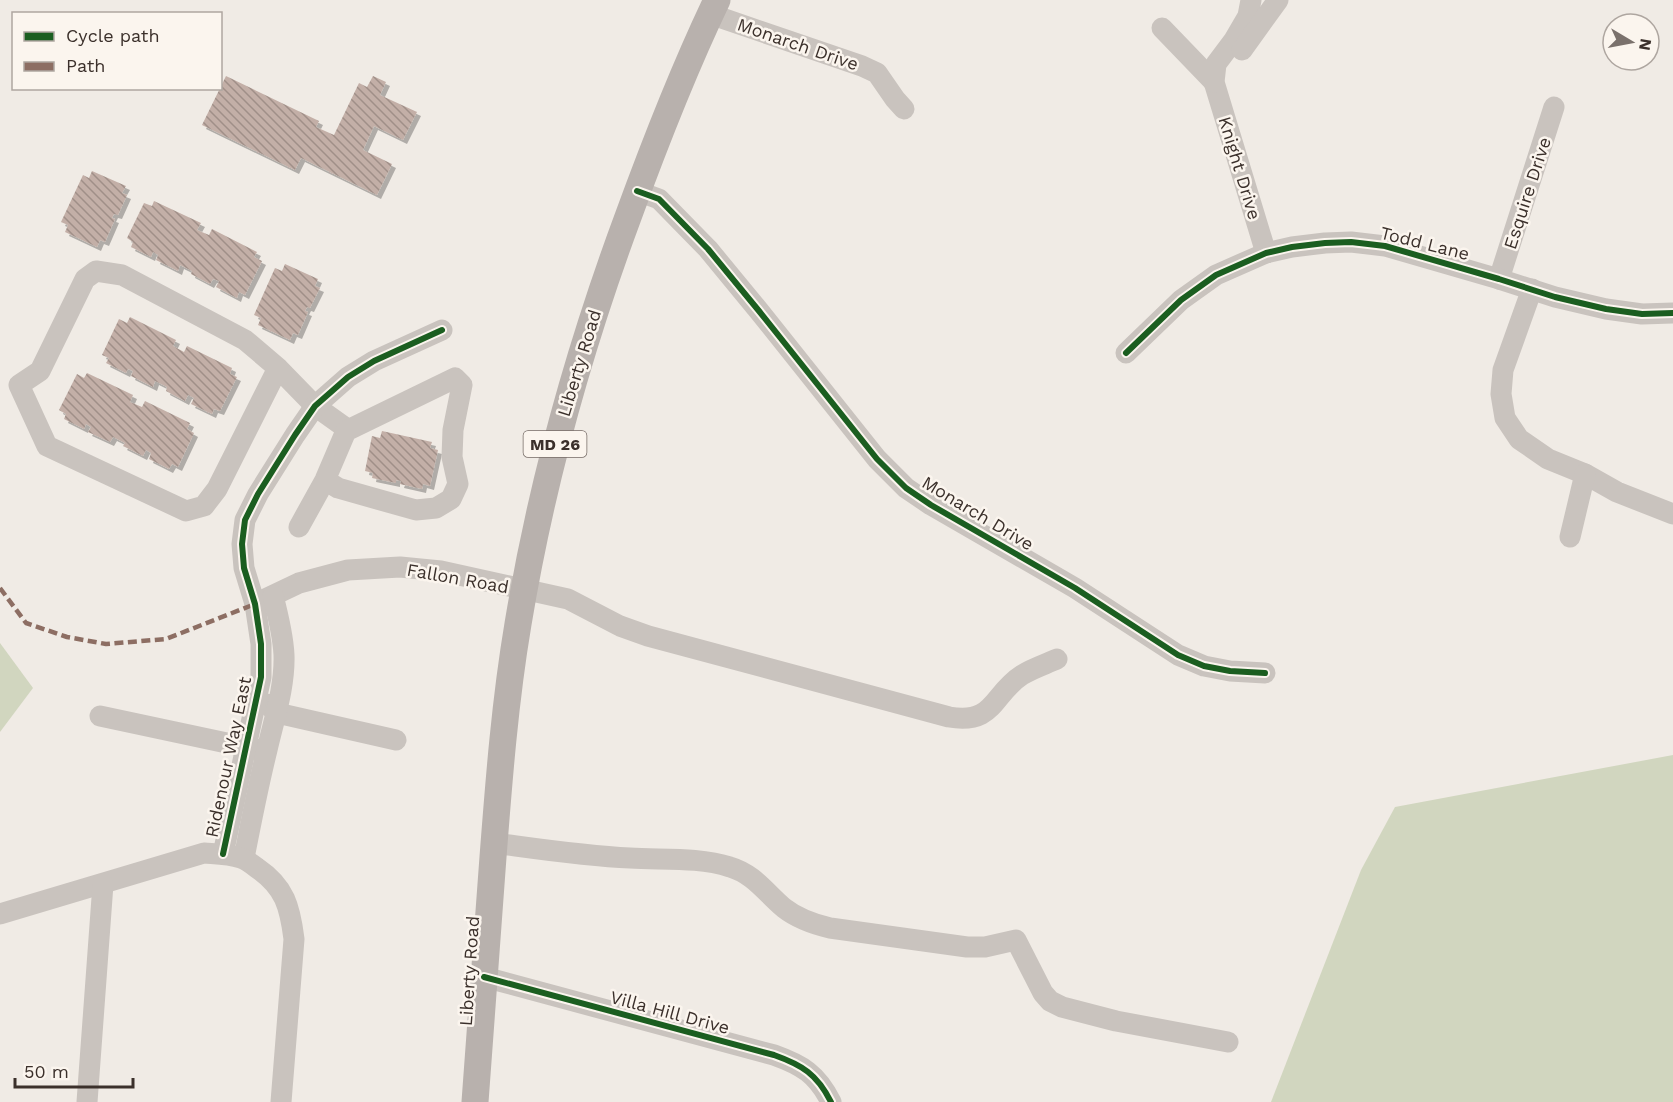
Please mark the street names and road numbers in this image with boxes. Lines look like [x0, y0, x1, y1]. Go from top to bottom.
street label: Monarch Drive [735, 13, 861, 75]
street label: Knight Drive [1214, 114, 1266, 222]
street label: Esquire Drive [1499, 134, 1555, 252]
street label: Todd Lane [1378, 222, 1472, 264]
street label: Liberty Road [553, 307, 605, 419]
road number: MD 26 [524, 431, 586, 457]
street label: Monarch Drive [918, 471, 1038, 555]
street label: Fallon Road [405, 559, 511, 597]
street label: Ridenour Way East [201, 674, 255, 839]
street label: Liberty Road [455, 915, 483, 1027]
street label: Villa Hill Drive [608, 986, 732, 1038]

